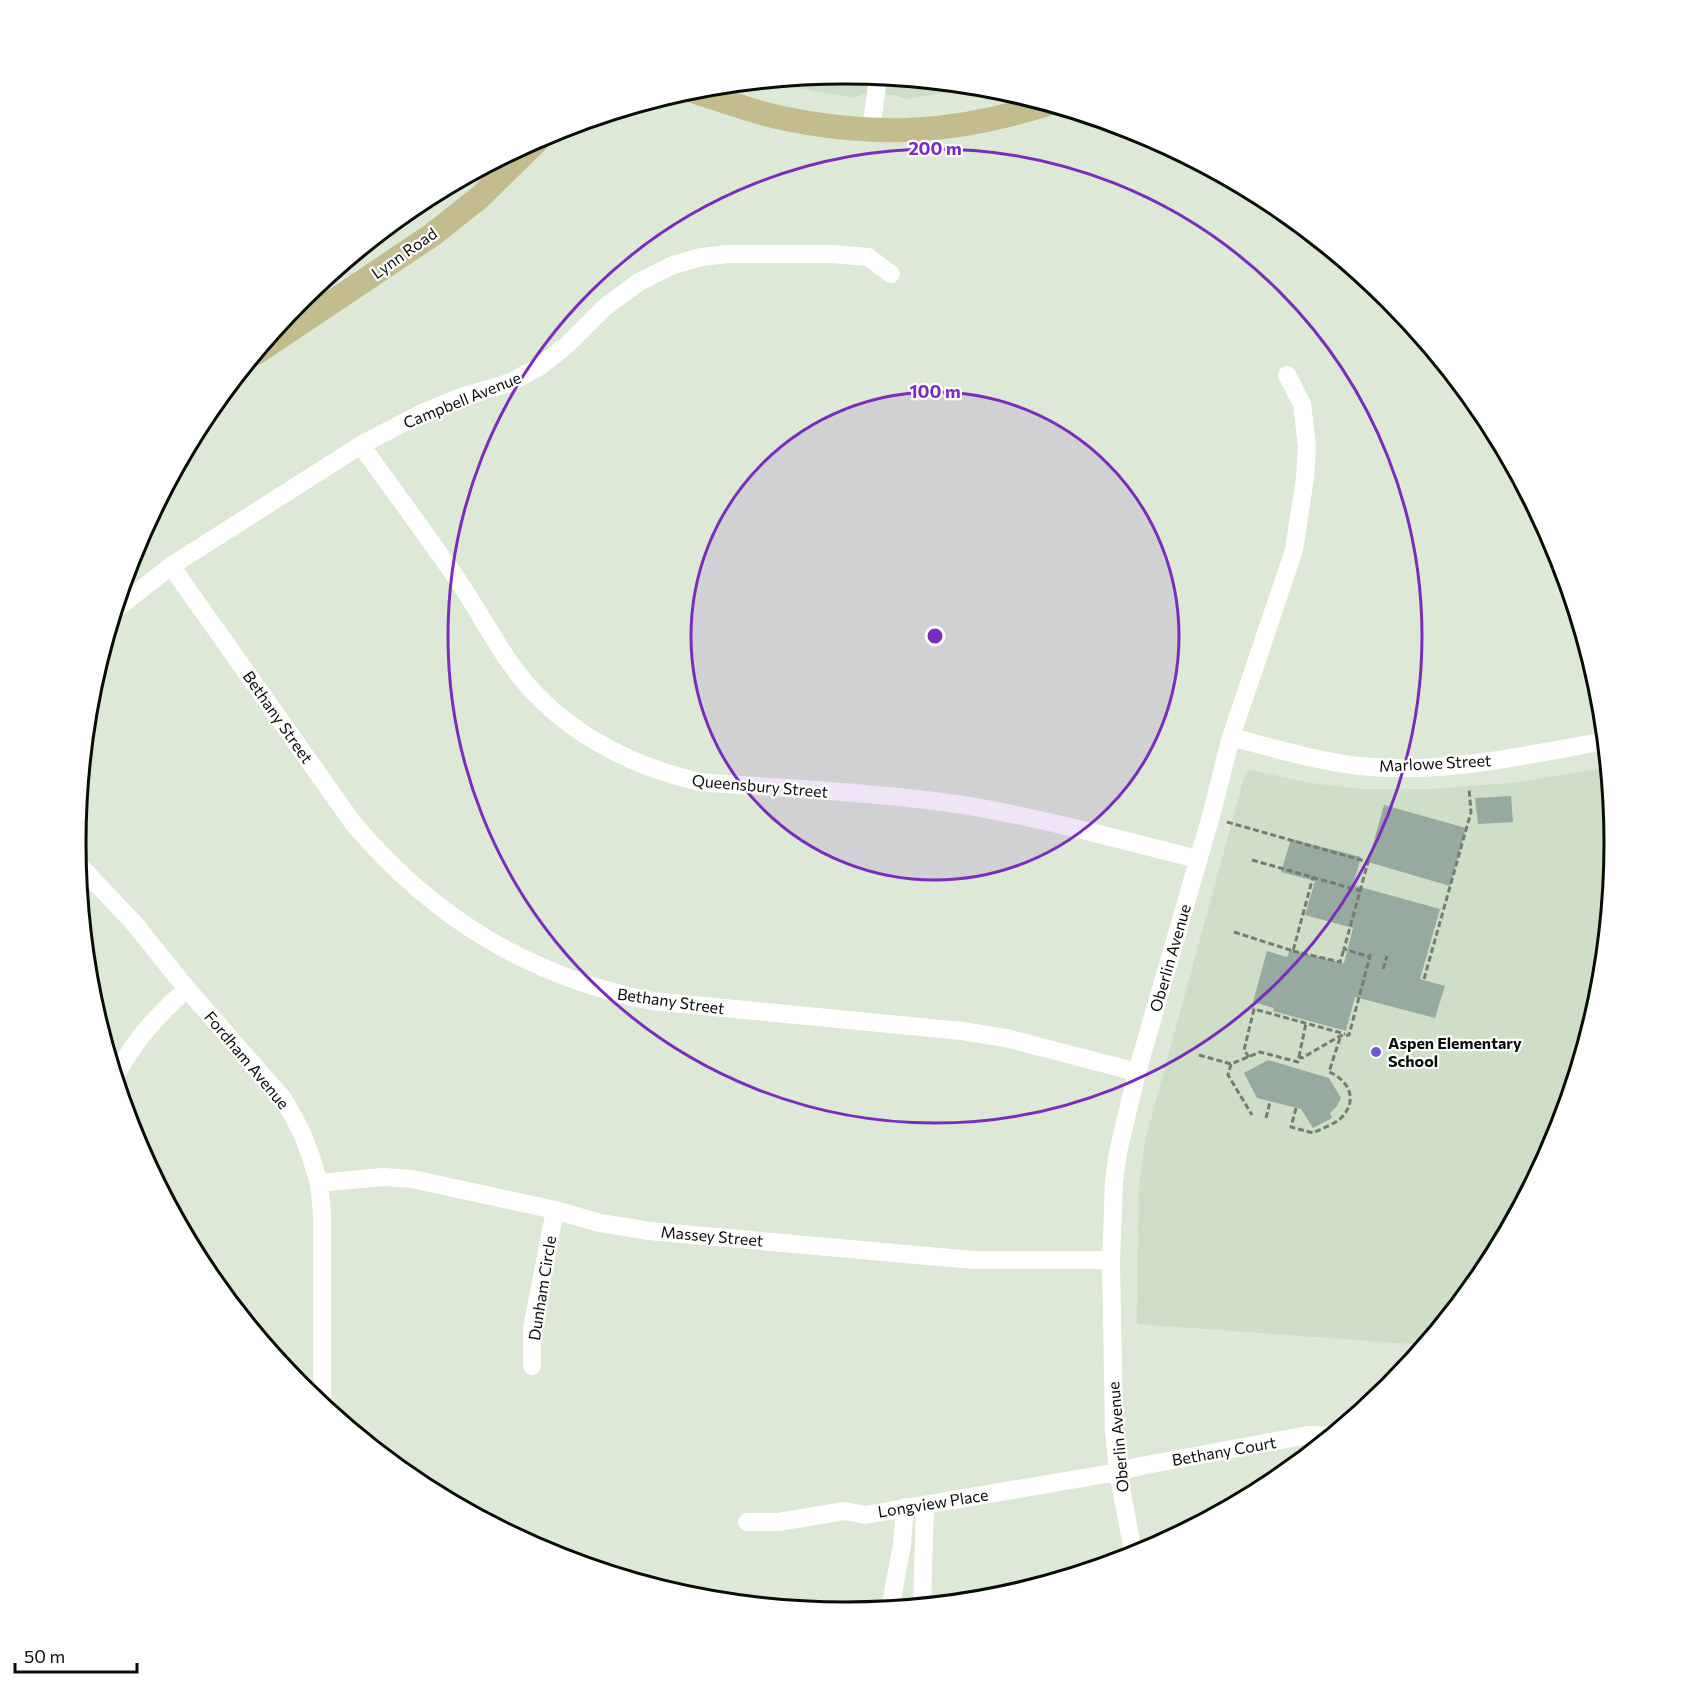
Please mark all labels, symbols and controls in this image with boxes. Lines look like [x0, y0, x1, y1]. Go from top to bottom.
text: 200 m [908, 137, 962, 159]
street label: Lynn Road [367, 223, 440, 282]
street label: Campbell Avenue [400, 367, 523, 432]
text: 100 m [909, 380, 961, 402]
centre of rings [925, 626, 945, 646]
street label: Bethany Street [240, 667, 317, 767]
street label: Marlowe Street [1378, 750, 1492, 775]
street label: Queensbury Street [691, 770, 829, 801]
street label: Oberlin Avenue [1145, 902, 1194, 1014]
street label: Bethany Street [616, 984, 726, 1018]
street label: Fordham Avenue [201, 1007, 294, 1112]
place label: Aspen Elementary School [1388, 1033, 1522, 1070]
marker: Aspen Elementary School [1369, 1045, 1383, 1059]
street label: Massey Street [660, 1222, 765, 1249]
street label: Dunham Circle [524, 1234, 559, 1342]
street label: Oberlin Avenue [1103, 1381, 1132, 1493]
street label: Bethany Court [1170, 1432, 1278, 1469]
street label: Longview Place [876, 1484, 990, 1521]
scale bar [15, 1636, 136, 1674]
text: 50 m [24, 1645, 65, 1667]

